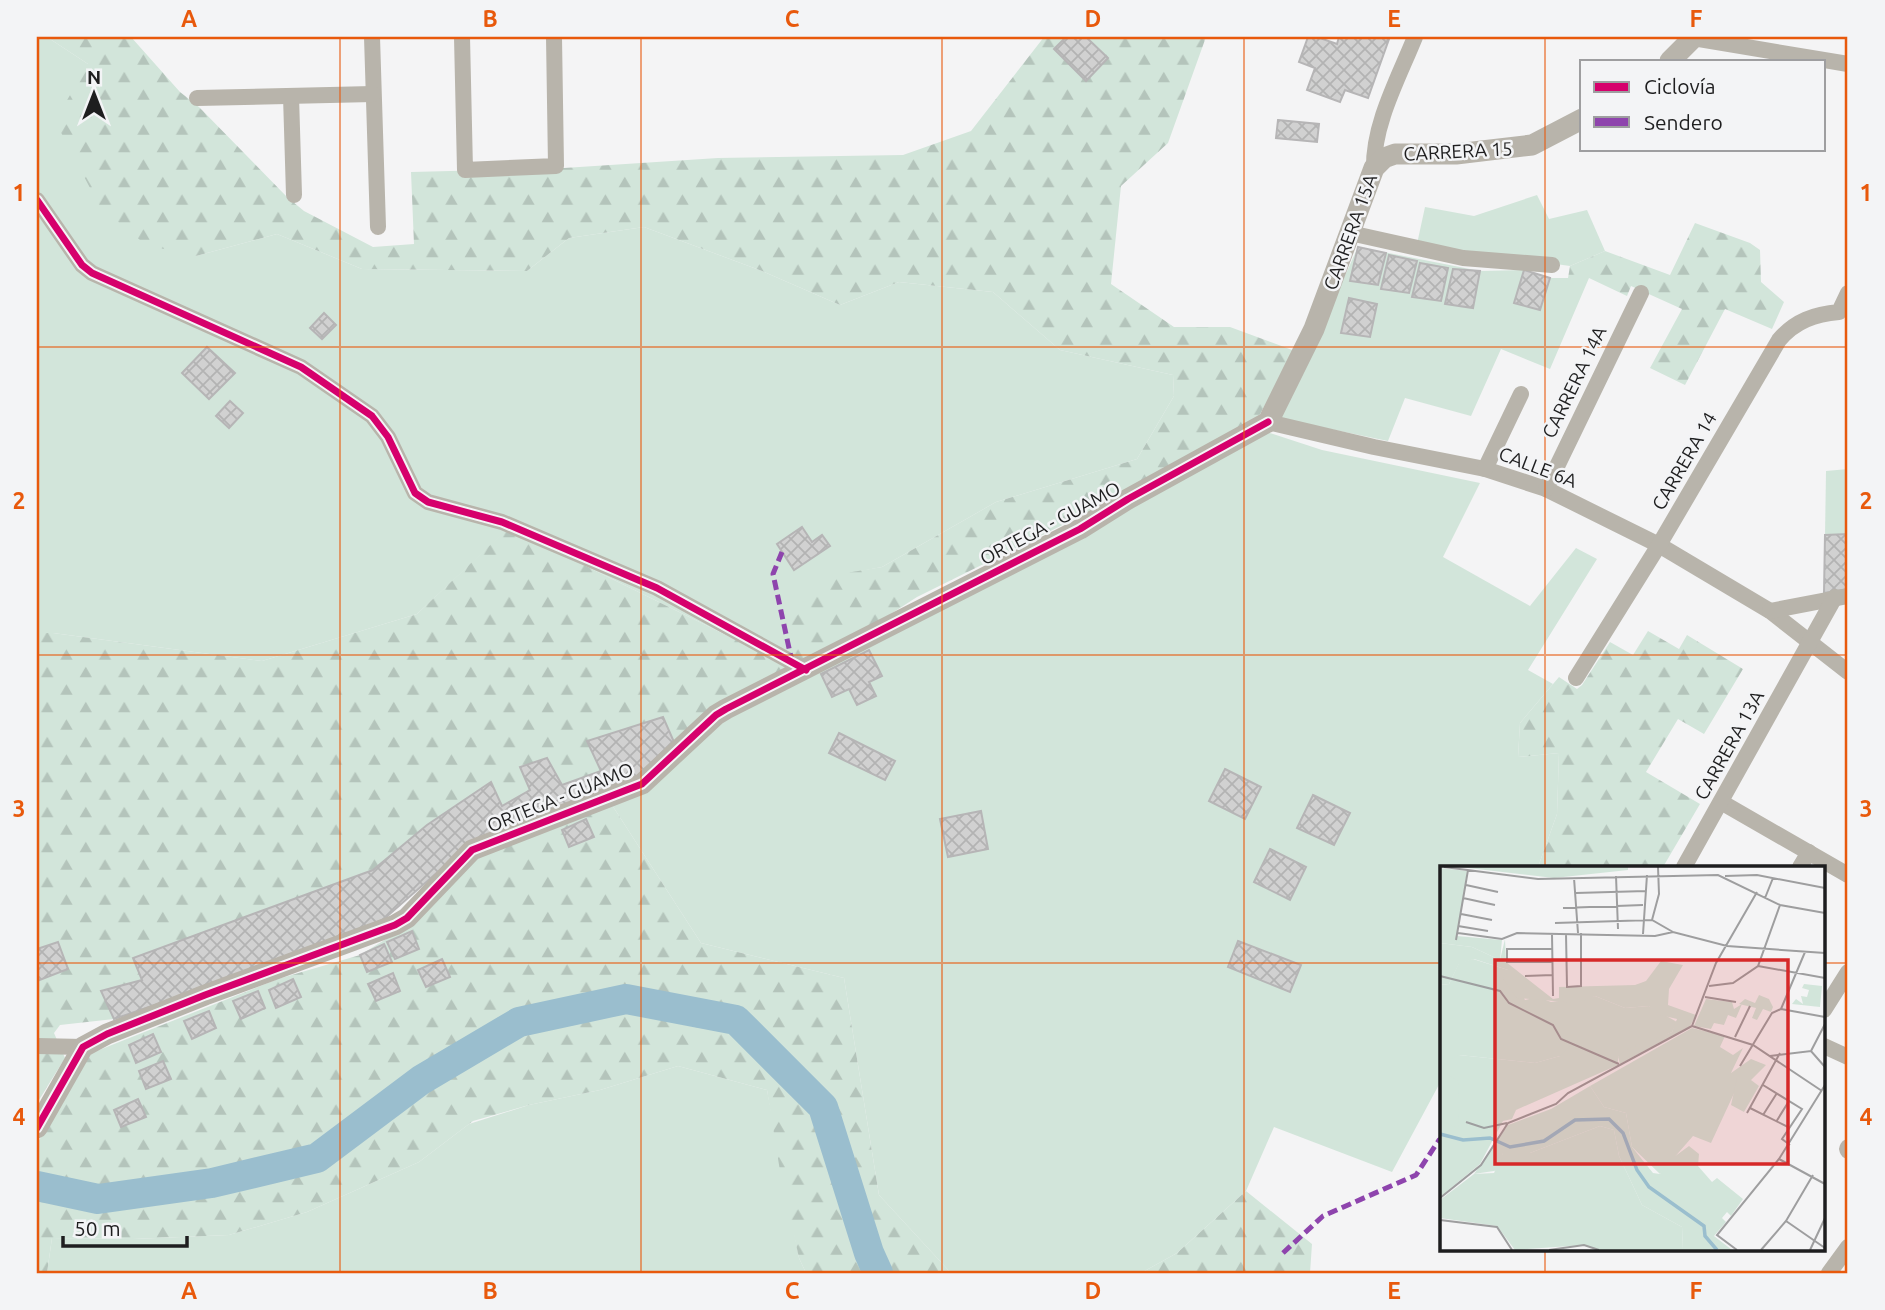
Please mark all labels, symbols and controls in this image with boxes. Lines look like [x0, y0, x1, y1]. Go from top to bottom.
text: A [181, 6, 197, 31]
text: B [482, 6, 498, 31]
text: C [785, 6, 800, 31]
text: D [1085, 6, 1101, 31]
text: E [1387, 6, 1401, 31]
text: F [1690, 6, 1703, 31]
north arrow [60, 60, 130, 130]
legend [1580, 60, 1826, 150]
text: N [87, 66, 101, 88]
text: Ciclovía [1644, 74, 1716, 98]
text: Sendero [1644, 110, 1723, 134]
street label: CARRERA 15 [1403, 137, 1513, 165]
street label: CARRERA 15A [1319, 170, 1381, 293]
text: 1 [13, 180, 25, 205]
text: 1 [1860, 180, 1872, 205]
street label: CARRERA 14A [1537, 322, 1611, 442]
street label: CARRERA 14 [1647, 408, 1721, 514]
street label: CALLE 6A [1496, 442, 1581, 492]
street label: ORTEGA - GUAMO [976, 477, 1124, 569]
text: 2 [13, 488, 25, 513]
text: 2 [1860, 488, 1872, 513]
street label: CARRERA 13A [1690, 686, 1768, 804]
street label: ORTEGA - GUAMO [484, 758, 636, 836]
text: 3 [13, 796, 25, 821]
text: 3 [1860, 796, 1872, 821]
inset map [1440, 866, 1826, 1250]
text: 4 [13, 1104, 26, 1129]
text: 4 [1860, 1104, 1873, 1129]
scale bar [63, 1205, 187, 1249]
text: 50 m [74, 1216, 121, 1240]
text: A [181, 1278, 197, 1303]
text: B [482, 1278, 498, 1303]
text: C [785, 1278, 800, 1303]
text: D [1085, 1278, 1101, 1303]
text: E [1387, 1278, 1401, 1303]
text: F [1690, 1278, 1703, 1303]

